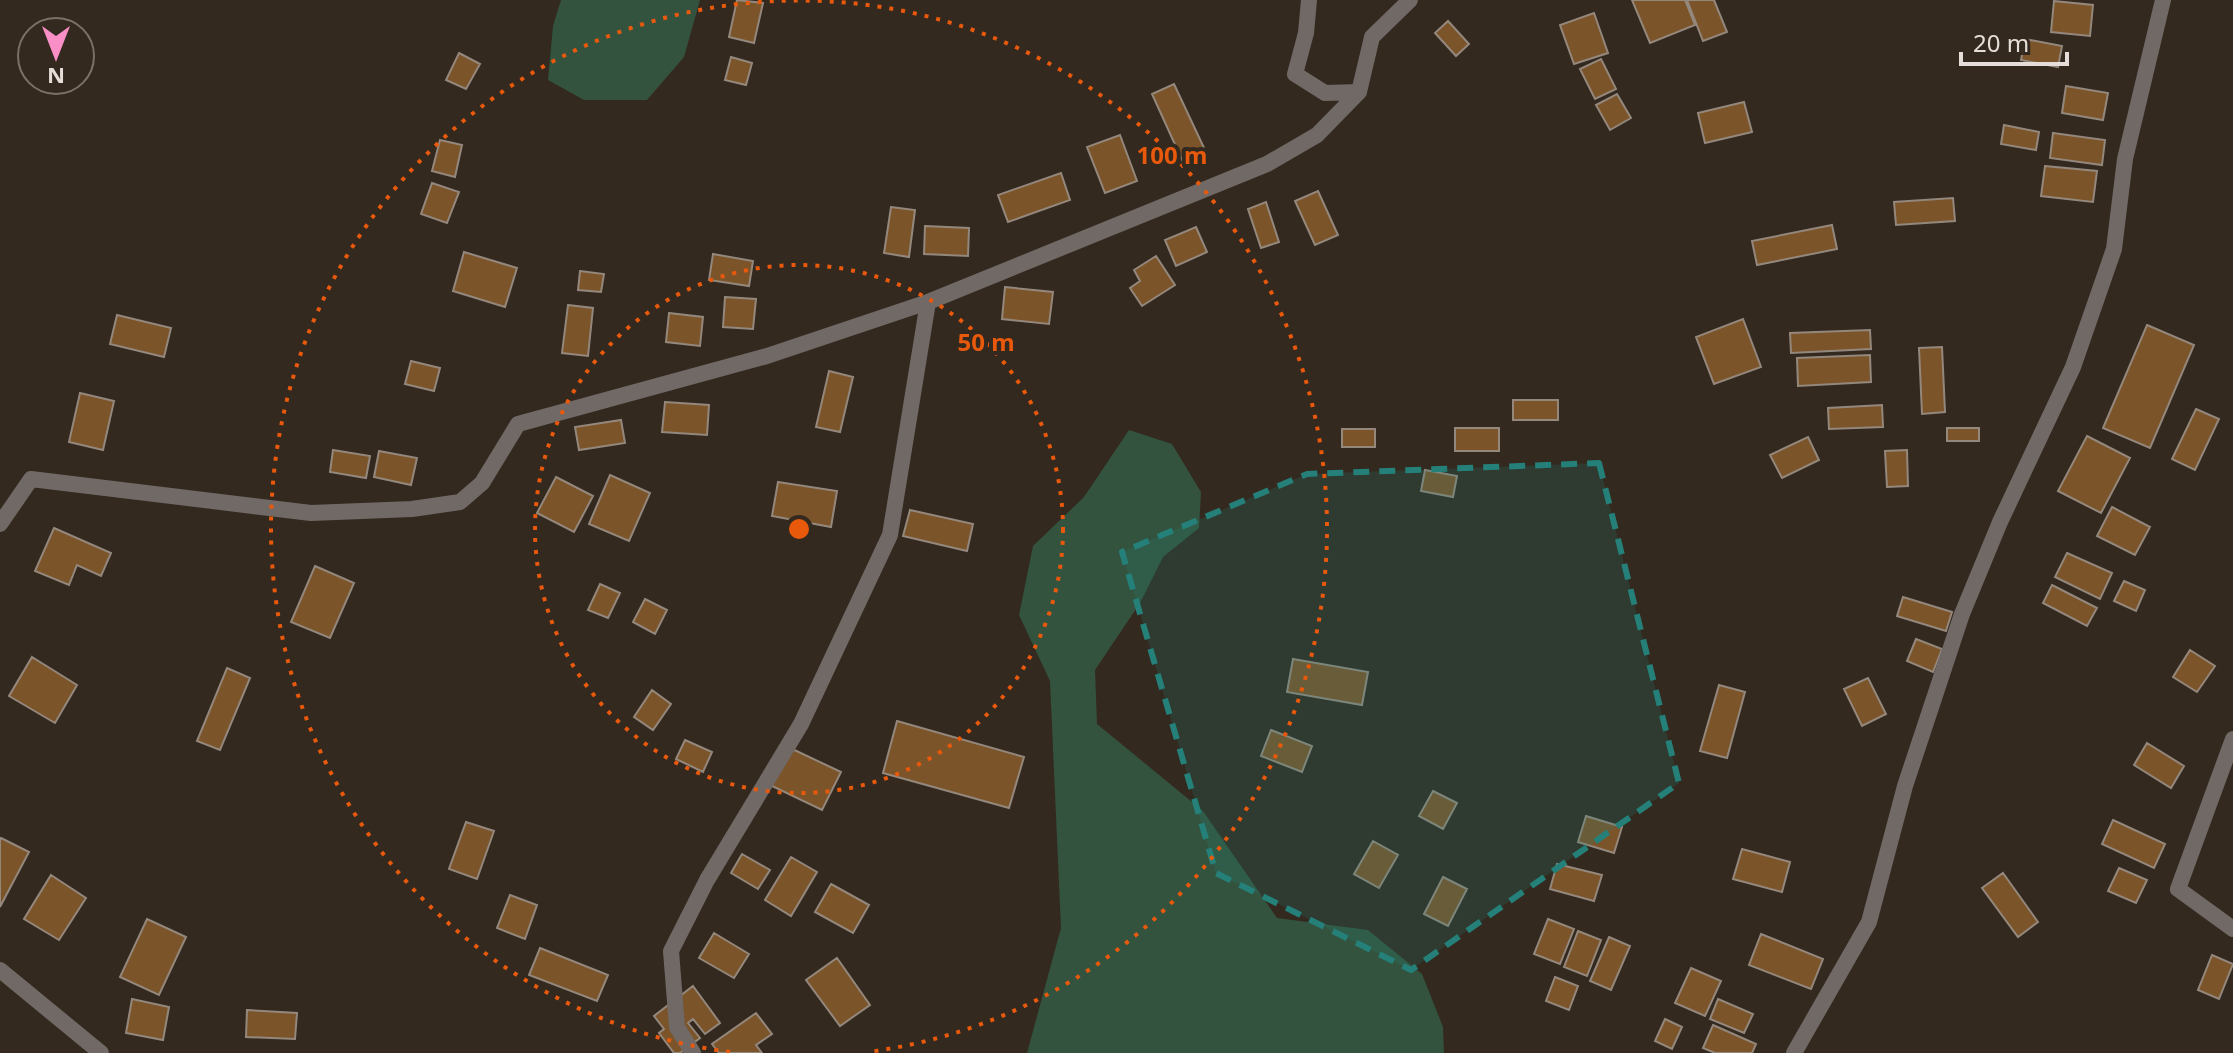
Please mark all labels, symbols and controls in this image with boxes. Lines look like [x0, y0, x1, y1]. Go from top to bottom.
north arrow [16, 16, 96, 96]
scale bar [1961, 16, 2067, 66]
text: 20 m [1973, 26, 2029, 59]
text: N [47, 62, 65, 92]
text: 100 m [1137, 138, 1207, 171]
text: 50 m [957, 325, 1015, 358]
centre of rings [785, 515, 813, 543]

